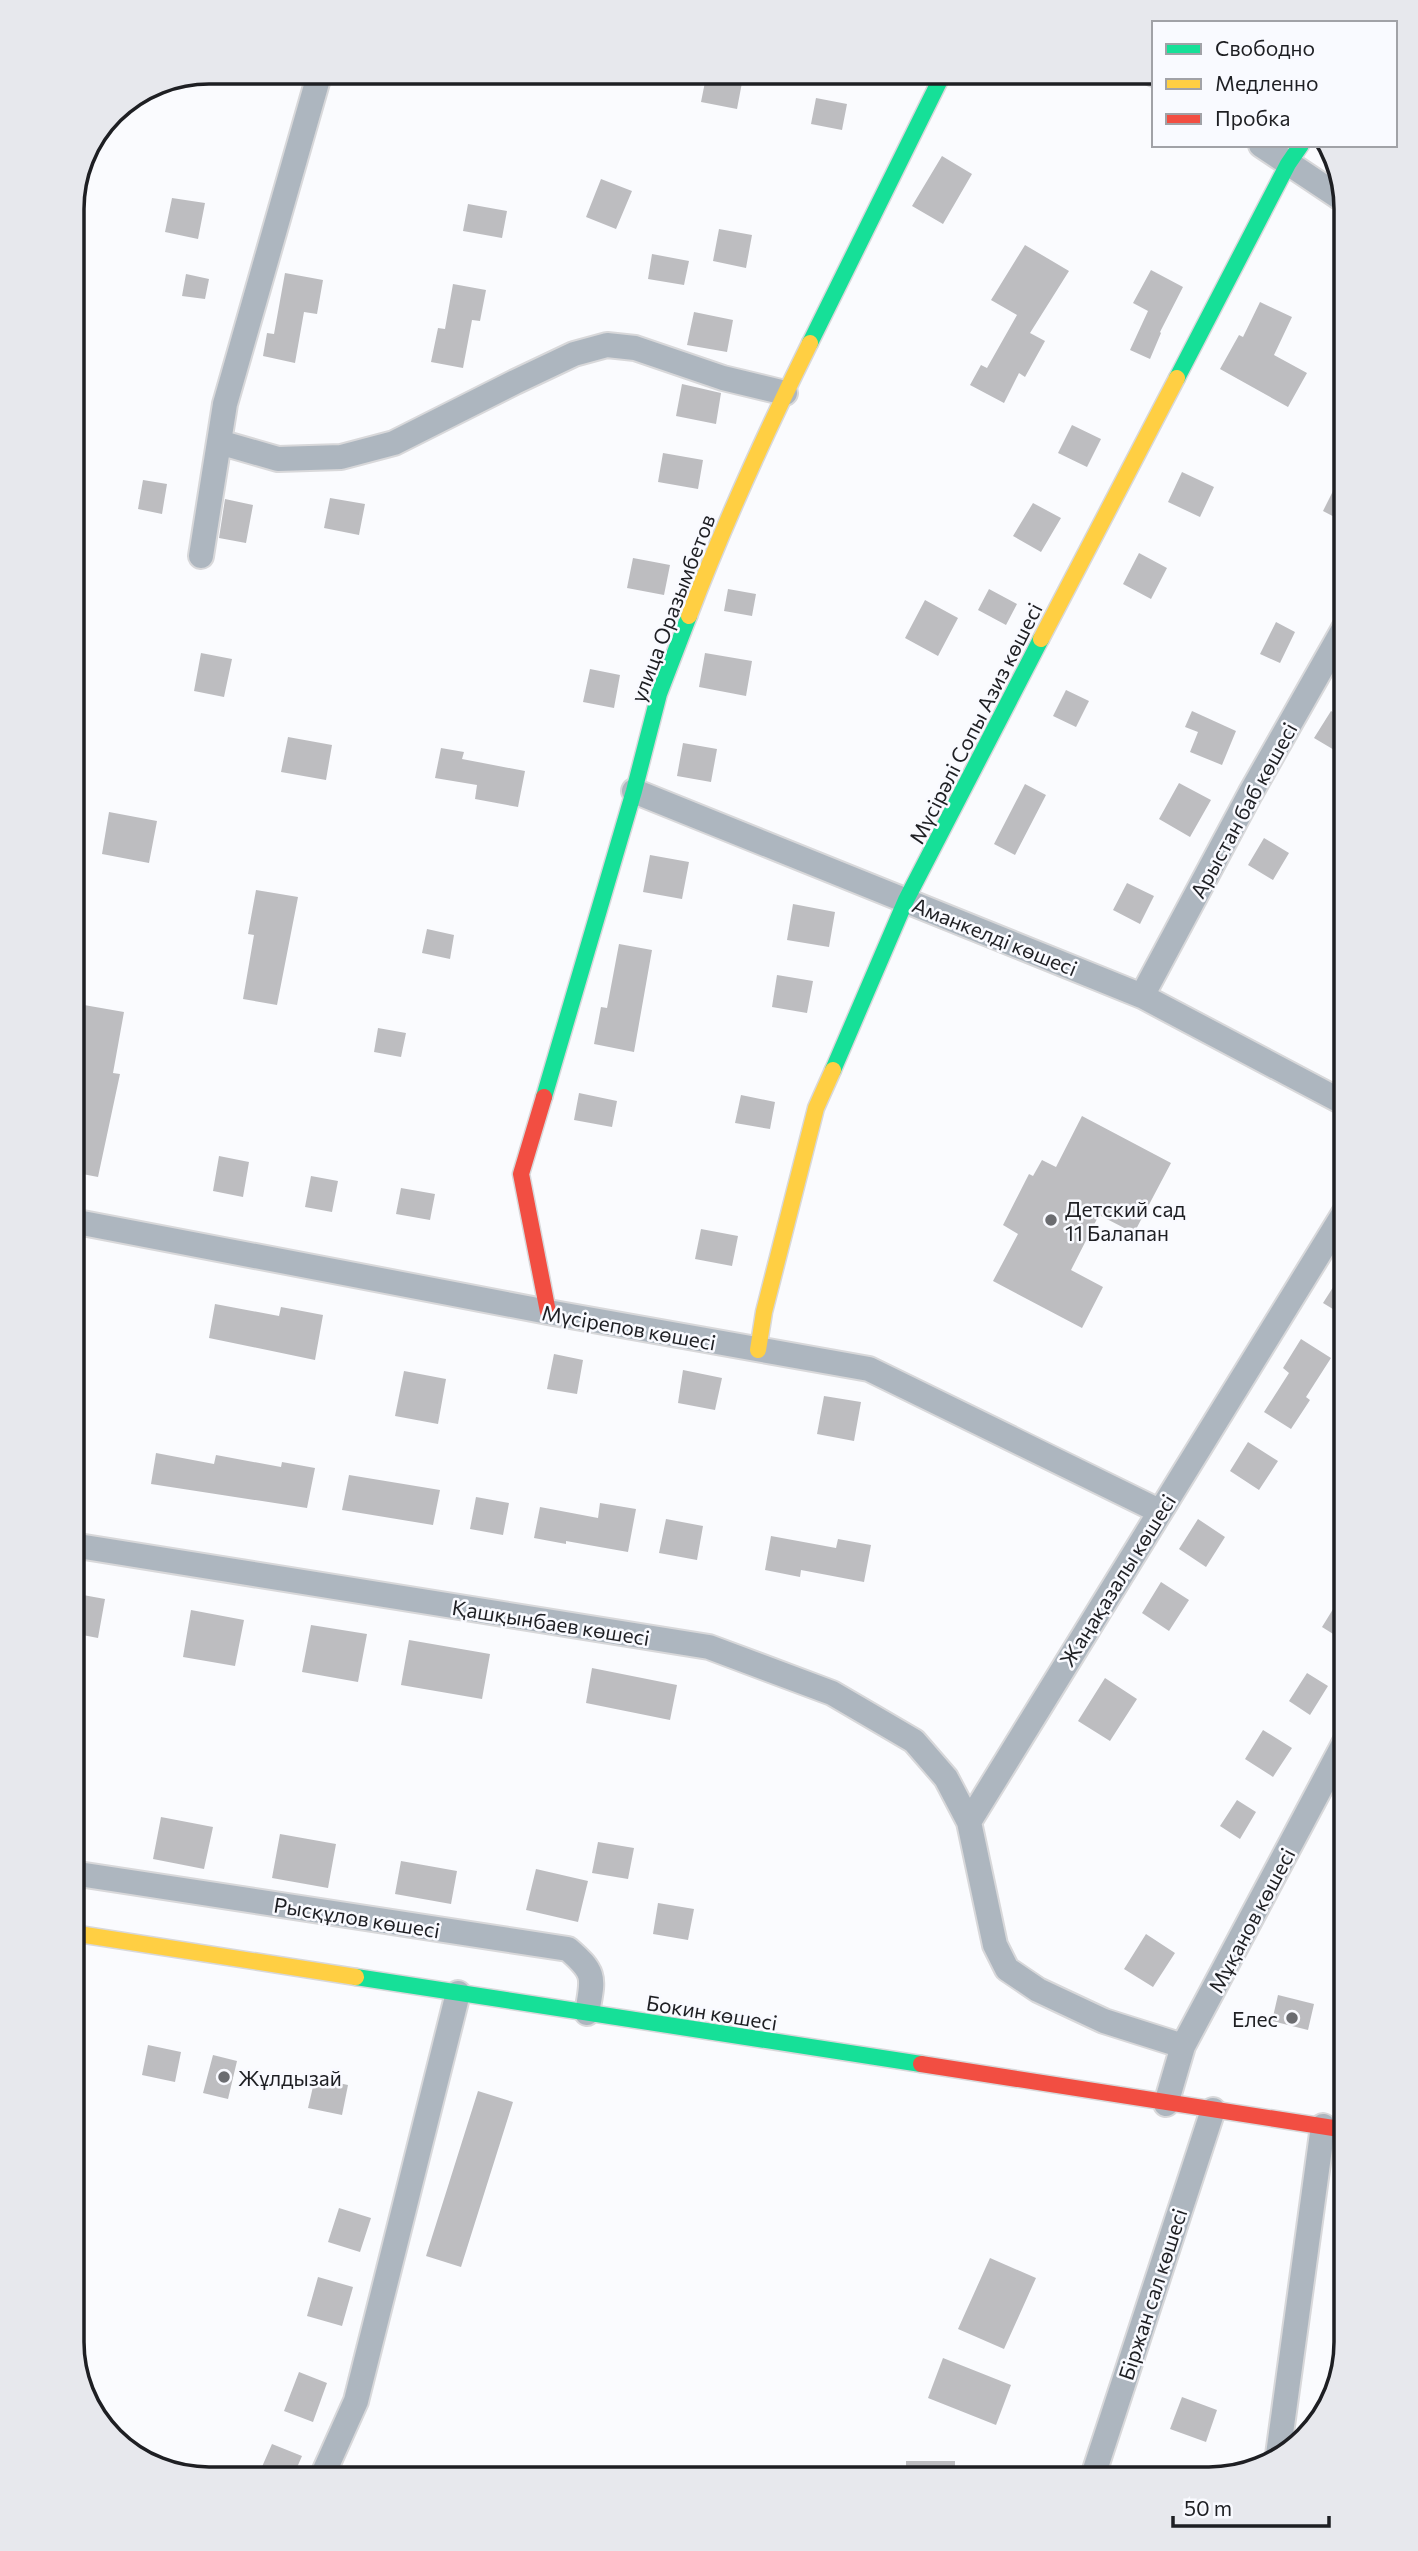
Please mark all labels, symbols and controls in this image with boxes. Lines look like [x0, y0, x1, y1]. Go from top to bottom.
legend [1152, 21, 1397, 147]
text: Свободно [1215, 35, 1315, 60]
text: Медленно [1215, 70, 1319, 95]
text: Пробка [1215, 105, 1290, 130]
street label: улица Оразымбетов [625, 510, 719, 706]
street label: Мүсірәлі Сопы Азиз көшесі [903, 598, 1047, 848]
street label: Арыстан баб көшесі [1184, 718, 1302, 902]
street label: Аманкелді көшесі [909, 892, 1081, 980]
place label: Детский сад 11 Балапан [1065, 1196, 1186, 1245]
marker: Детский сад 11 Балапан [1043, 1212, 1059, 1228]
street label: Мүсірепов көшесі [540, 1299, 718, 1355]
street label: Жаңақазалы көшесі [1054, 1489, 1180, 1671]
street label: Қашқынбаев көшесі [450, 1594, 652, 1650]
street label: Мұқанов көшесі [1202, 1843, 1300, 1997]
street label: Рысқұлов көшесі [272, 1892, 442, 1942]
street label: Бокин көшесі [645, 1989, 779, 2035]
place label: Елес [1232, 2006, 1278, 2031]
marker: Елес [1284, 2010, 1300, 2026]
place label: Жұлдызай [238, 2065, 342, 2090]
marker: Жұлдызай [216, 2069, 232, 2085]
street label: Біржан сал көшесі [1112, 2205, 1192, 2383]
scale bar [1173, 2484, 1329, 2528]
text: 50 m [1184, 2495, 1232, 2520]

